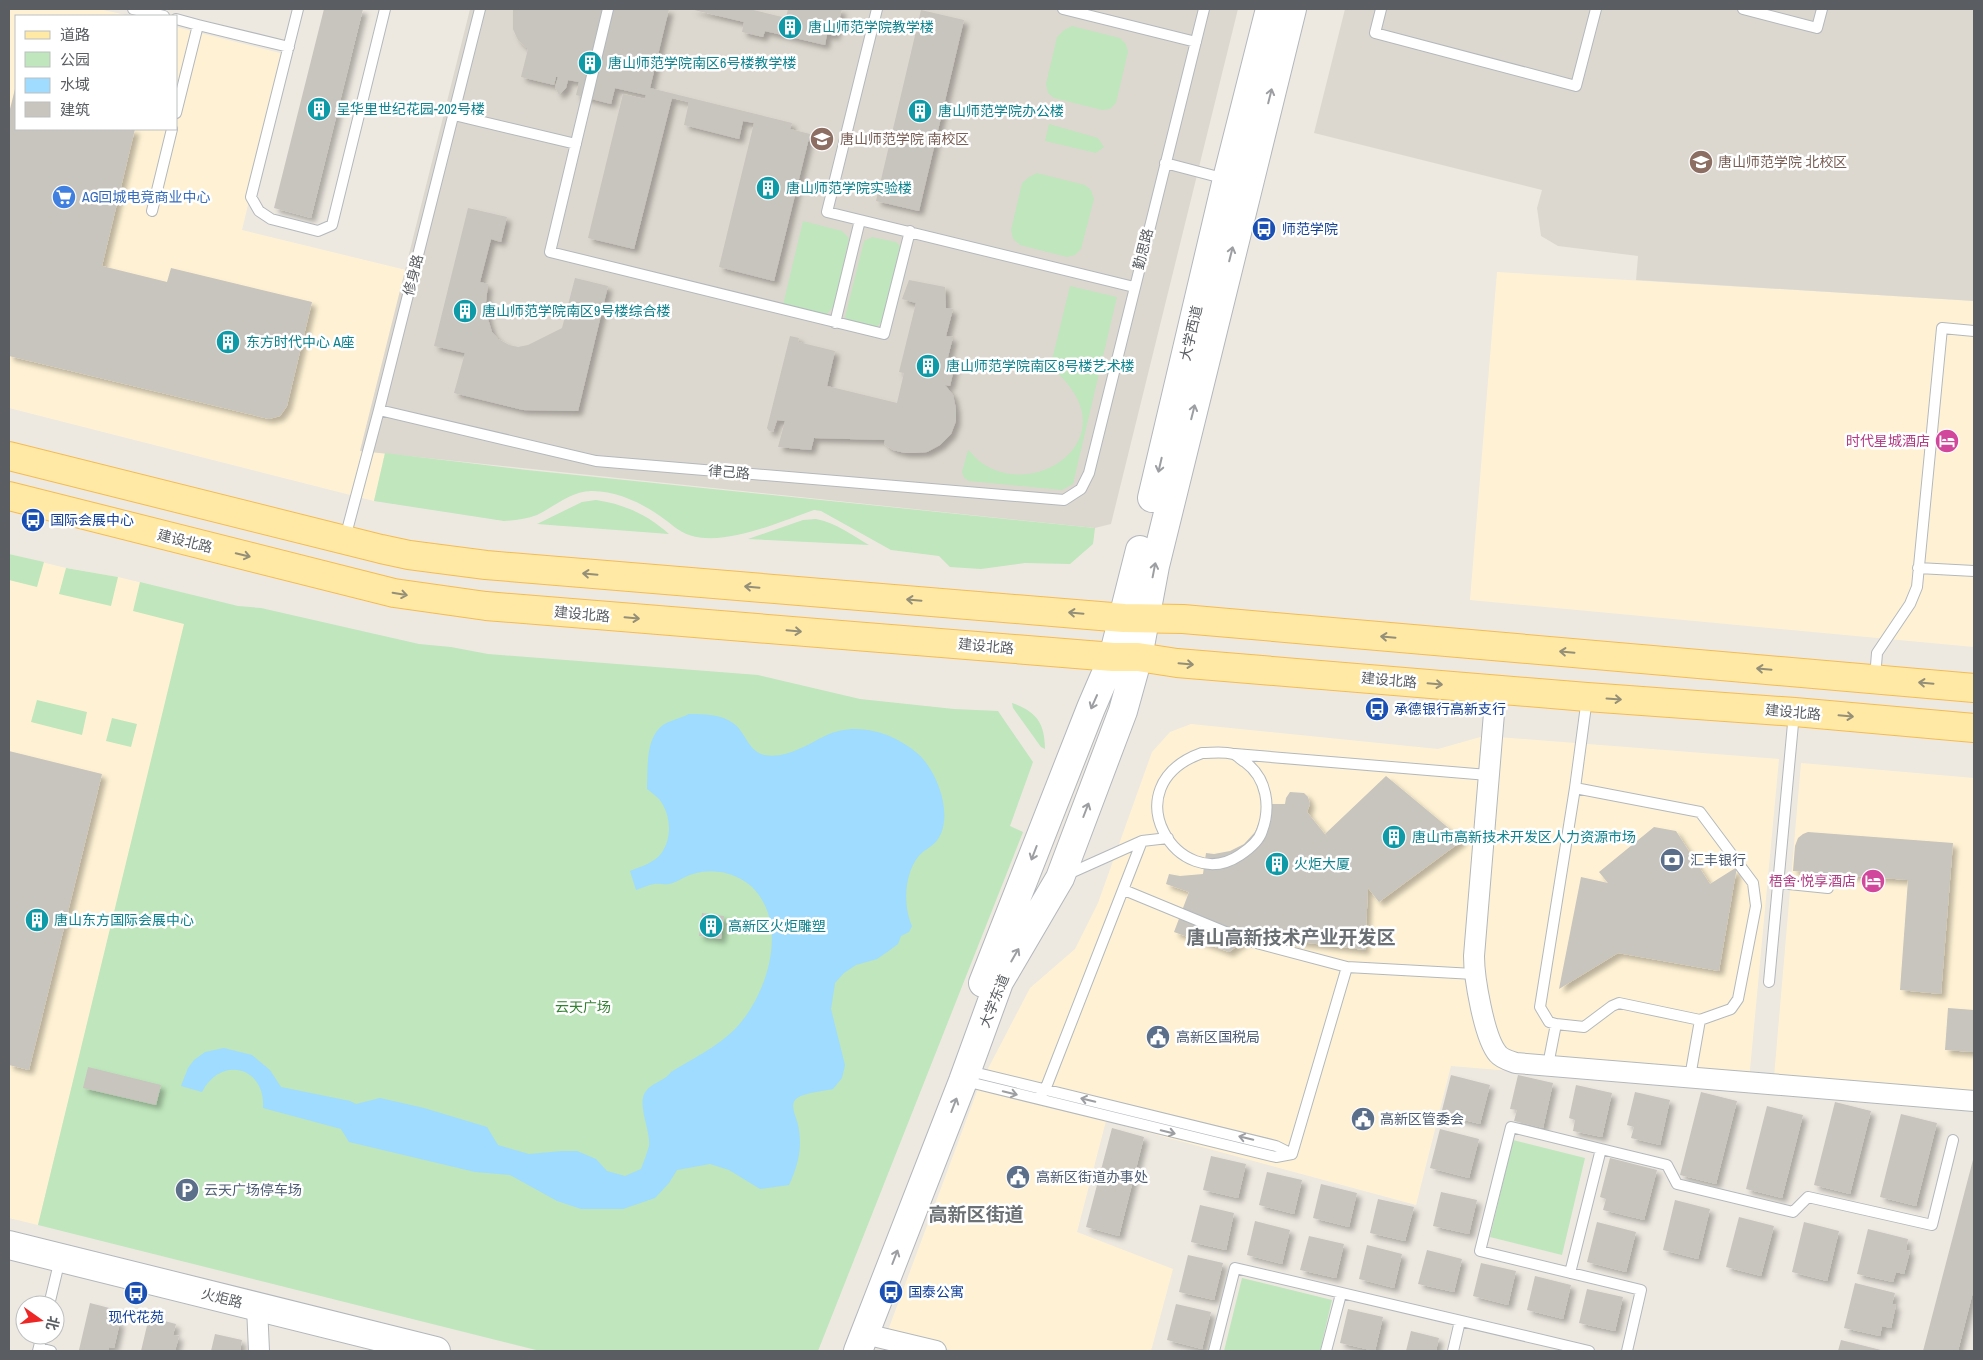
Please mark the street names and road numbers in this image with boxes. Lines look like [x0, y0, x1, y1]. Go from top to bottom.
street label: 勤思路 [1129, 226, 1157, 272]
street label: 修身路 [399, 252, 427, 298]
street label: 大学西道 [1176, 304, 1206, 362]
street label: 律己路 [707, 461, 751, 483]
street label: 建设北路 [156, 525, 214, 557]
street label: 建设北路 [553, 603, 611, 625]
street label: 建设北路 [957, 635, 1015, 657]
street label: 建设北路 [1360, 669, 1418, 691]
street label: 建设北路 [1764, 701, 1822, 723]
street label: 大学东道 [975, 972, 1013, 1030]
street label: 火炬路 [199, 1284, 245, 1312]

